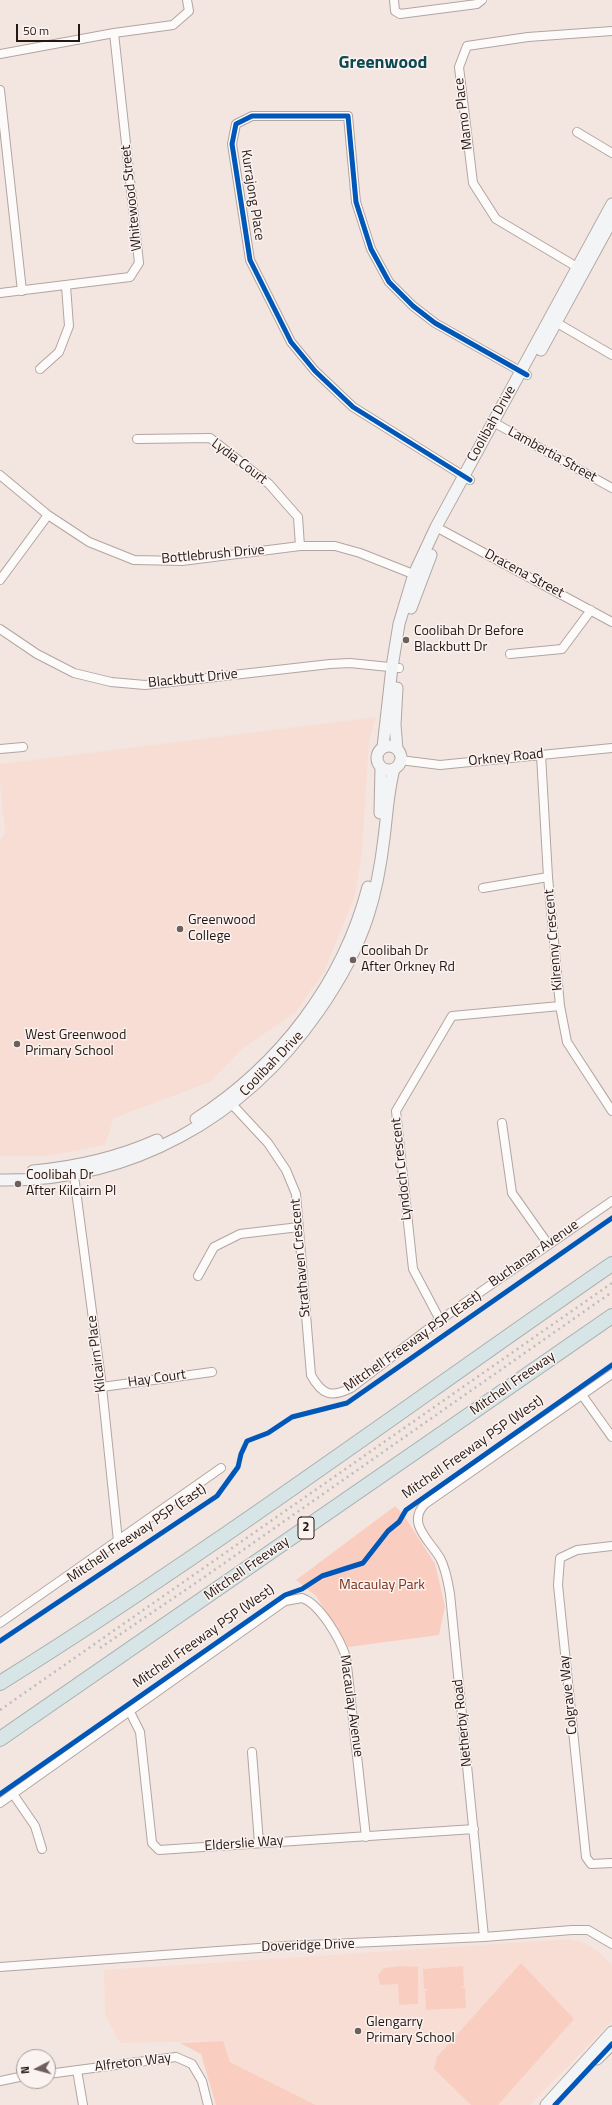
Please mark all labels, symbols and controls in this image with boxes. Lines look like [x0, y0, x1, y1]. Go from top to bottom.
scale bar [18, 16, 82, 42]
text: 50 m [23, 21, 49, 40]
district label: Greenwood [339, 53, 427, 75]
street label: Mamo Place [451, 77, 477, 151]
street label: Whitewood Street [118, 144, 146, 252]
street label: Kurrajong Place [237, 148, 267, 242]
street label: Coolibah Drive [464, 383, 520, 465]
street label: Lambertia Street [505, 424, 599, 486]
street label: Lydia Court [208, 436, 270, 488]
street label: Bottlebrush Drive [161, 542, 265, 568]
street label: Dracena Street [481, 546, 567, 602]
place label: Coolibah Dr Before Blackbutt Dr [414, 624, 524, 656]
marker: Coolibah Dr Before Blackbutt Dr [401, 635, 411, 645]
street label: Blackbutt Drive [147, 666, 239, 692]
street label: Orkney Road [468, 746, 544, 770]
street label: Kilrenny Crescent [541, 888, 567, 992]
place label: Greenwood College [188, 913, 256, 946]
marker: Greenwood College [175, 924, 185, 934]
place label: Coolibah Dr After Orkney Rd [361, 944, 455, 976]
marker: Coolibah Dr After Orkney Rd [348, 955, 358, 965]
place label: West Greenwood Primary School [25, 1028, 126, 1060]
street label: Coolibah Drive [237, 1028, 307, 1100]
marker: West Greenwood Primary School [12, 1039, 22, 1049]
street label: Lyndoch Crescent [388, 1117, 416, 1221]
place label: Coolibah Dr After Kilcairn Pl [26, 1168, 116, 1200]
marker: Coolibah Dr After Kilcairn Pl [13, 1179, 23, 1189]
street label: Strathaven Crescent [287, 1198, 315, 1318]
street label: Buchanan Avenue [486, 1217, 582, 1291]
street label: Mitchell Freeway PSP (East) [341, 1288, 485, 1396]
street label: Kilcairn Place [84, 1314, 110, 1394]
street label: Mitchell Freeway [467, 1348, 559, 1420]
street label: Hay Court [127, 1367, 187, 1391]
street label: Mitchell Freeway PSP (West) [399, 1393, 547, 1503]
street label: Mitchell Freeway PSP (East) [64, 1481, 210, 1587]
road number: 2 [298, 1517, 314, 1539]
street label: Mitchell Freeway [201, 1533, 293, 1605]
park label: Macaulay Park [339, 1578, 425, 1594]
street label: Mitchell Freeway PSP (West) [130, 1582, 278, 1692]
street label: Macaulay Avenue [336, 1654, 366, 1758]
street label: Colgrave Way [556, 1654, 582, 1736]
street label: Netherby Road [450, 1678, 476, 1768]
street label: Elderslie Way [204, 1833, 284, 1855]
street label: Doveridge Drive [261, 1936, 355, 1956]
place label: Glengarry Primary School [366, 2015, 455, 2048]
marker: Glengarry Primary School [353, 2026, 363, 2036]
north arrow [16, 2049, 56, 2089]
street label: Alfreton Way [94, 2050, 172, 2076]
text: N [17, 2066, 33, 2075]

